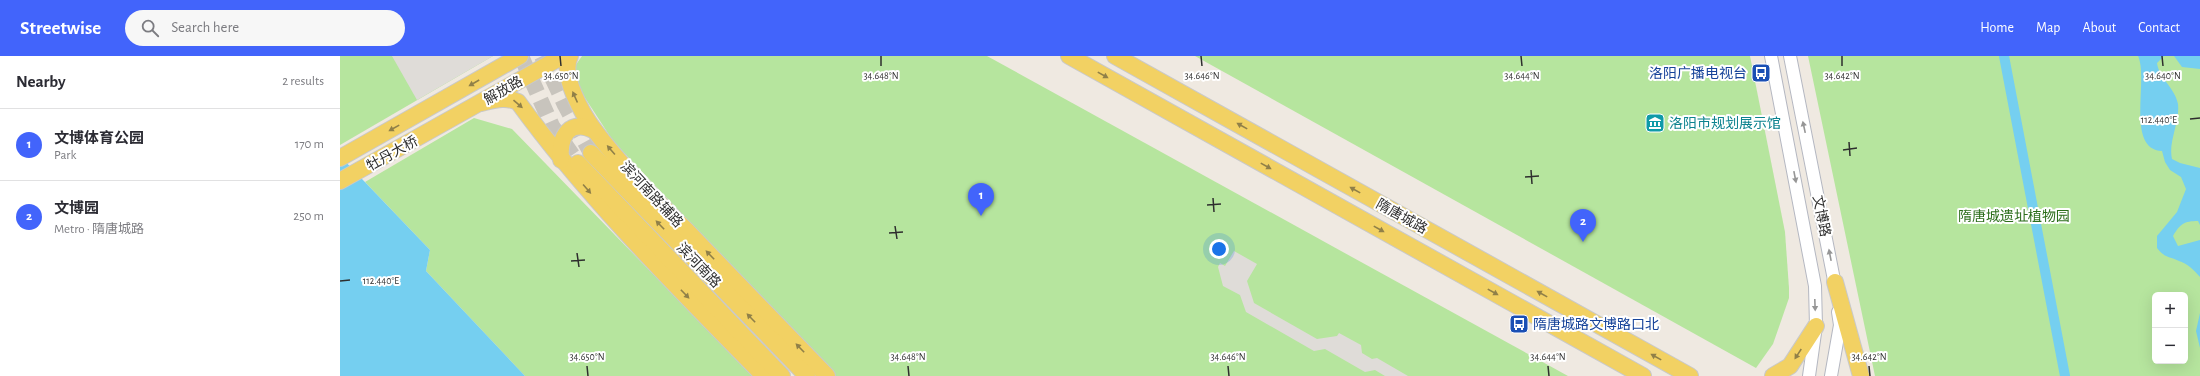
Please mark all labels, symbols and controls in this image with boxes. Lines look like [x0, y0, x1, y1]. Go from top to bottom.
search box [125, 10, 405, 46]
icon: search [139, 17, 161, 39]
text: Streetwise [20, 19, 101, 38]
text: Search here [171, 20, 239, 35]
text: Home [1980, 21, 2014, 35]
text: Map [2036, 21, 2060, 35]
text: About [2082, 21, 2116, 35]
text: Contact [2138, 21, 2180, 35]
bus stop icon: 洛阳广播电视台 [1750, 62, 1772, 84]
place label: 洛阳广播电视台 [1649, 66, 1747, 81]
text: 34.650°N [543, 71, 579, 81]
text: 34.648°N [863, 71, 899, 81]
text: 34.646°N [1184, 71, 1220, 81]
text: 34.644°N [1504, 71, 1540, 81]
text: 34.642°N [1824, 71, 1860, 81]
text: 34.640°N [2145, 71, 2181, 81]
one-way arrow [1097, 72, 1109, 78]
text: Nearby [16, 73, 66, 90]
street label: 解放路 [481, 73, 525, 107]
text: 2 results [282, 75, 324, 88]
one-way arrow [468, 79, 480, 86]
one-way arrow [572, 90, 578, 102]
one-way arrow [513, 100, 523, 109]
museum icon: 洛阳市规划展示馆 [1644, 112, 1666, 134]
text: 112.440°E [2141, 115, 2177, 125]
place label: 洛阳市规划展示馆 [1669, 116, 1781, 131]
one-way arrow [1801, 121, 1807, 133]
one-way arrow [1236, 123, 1247, 130]
one-way arrow [388, 125, 400, 132]
text: 文博体育公园 [54, 131, 144, 146]
street label: 牡丹大桥 [364, 133, 420, 174]
text: 1 [27, 138, 31, 151]
text: 170 m [295, 138, 324, 151]
one-way arrow [607, 144, 616, 155]
text: Park [54, 149, 76, 162]
street label: 滨河南路辅路 [618, 159, 686, 230]
one-way arrow [1260, 162, 1272, 169]
one-way arrow [1792, 171, 1798, 183]
pin: 1 [968, 183, 994, 216]
one-way arrow [582, 184, 591, 195]
one-way arrow [1349, 186, 1361, 193]
street label: 文博路 [1810, 194, 1834, 238]
street label: 隋唐城路 [1374, 196, 1430, 237]
text: 文博园 [54, 201, 99, 216]
park label: 隋唐城遗址植物园 [1958, 208, 2070, 224]
pin: 2 [1570, 209, 1596, 242]
text: 2 [26, 210, 32, 223]
text: 250 m [293, 210, 324, 223]
one-way arrow [656, 220, 665, 230]
text: Metro · 隋唐城路 [54, 223, 144, 236]
one-way arrow [1373, 225, 1385, 232]
your location [1209, 239, 1229, 259]
street label: 滨河南路 [674, 240, 723, 291]
one-way arrow [1826, 248, 1832, 261]
one-way arrow [705, 250, 714, 260]
text: 112.440°E [363, 276, 399, 286]
one-way arrow [681, 289, 690, 299]
one-way arrow [1487, 289, 1499, 296]
one-way arrow [1536, 290, 1548, 297]
map controls [2152, 292, 2188, 364]
button: + [2152, 292, 2188, 328]
one-way arrow [1812, 299, 1818, 312]
one-way arrow [746, 313, 756, 323]
bus stop icon: 隋唐城路文博路口北 [1508, 313, 1530, 335]
place label: 隋唐城路文博路口北 [1533, 316, 1659, 332]
button: − [2152, 328, 2188, 364]
one-way arrow [795, 343, 805, 353]
one-way arrow [1794, 349, 1802, 359]
text: 34.650°N [569, 352, 605, 362]
text: 34.648°N [890, 352, 926, 362]
text: 34.646°N [1210, 352, 1246, 362]
text: 34.644°N [1530, 352, 1566, 362]
text: 34.642°N [1851, 352, 1887, 362]
one-way arrow [1650, 354, 1662, 360]

